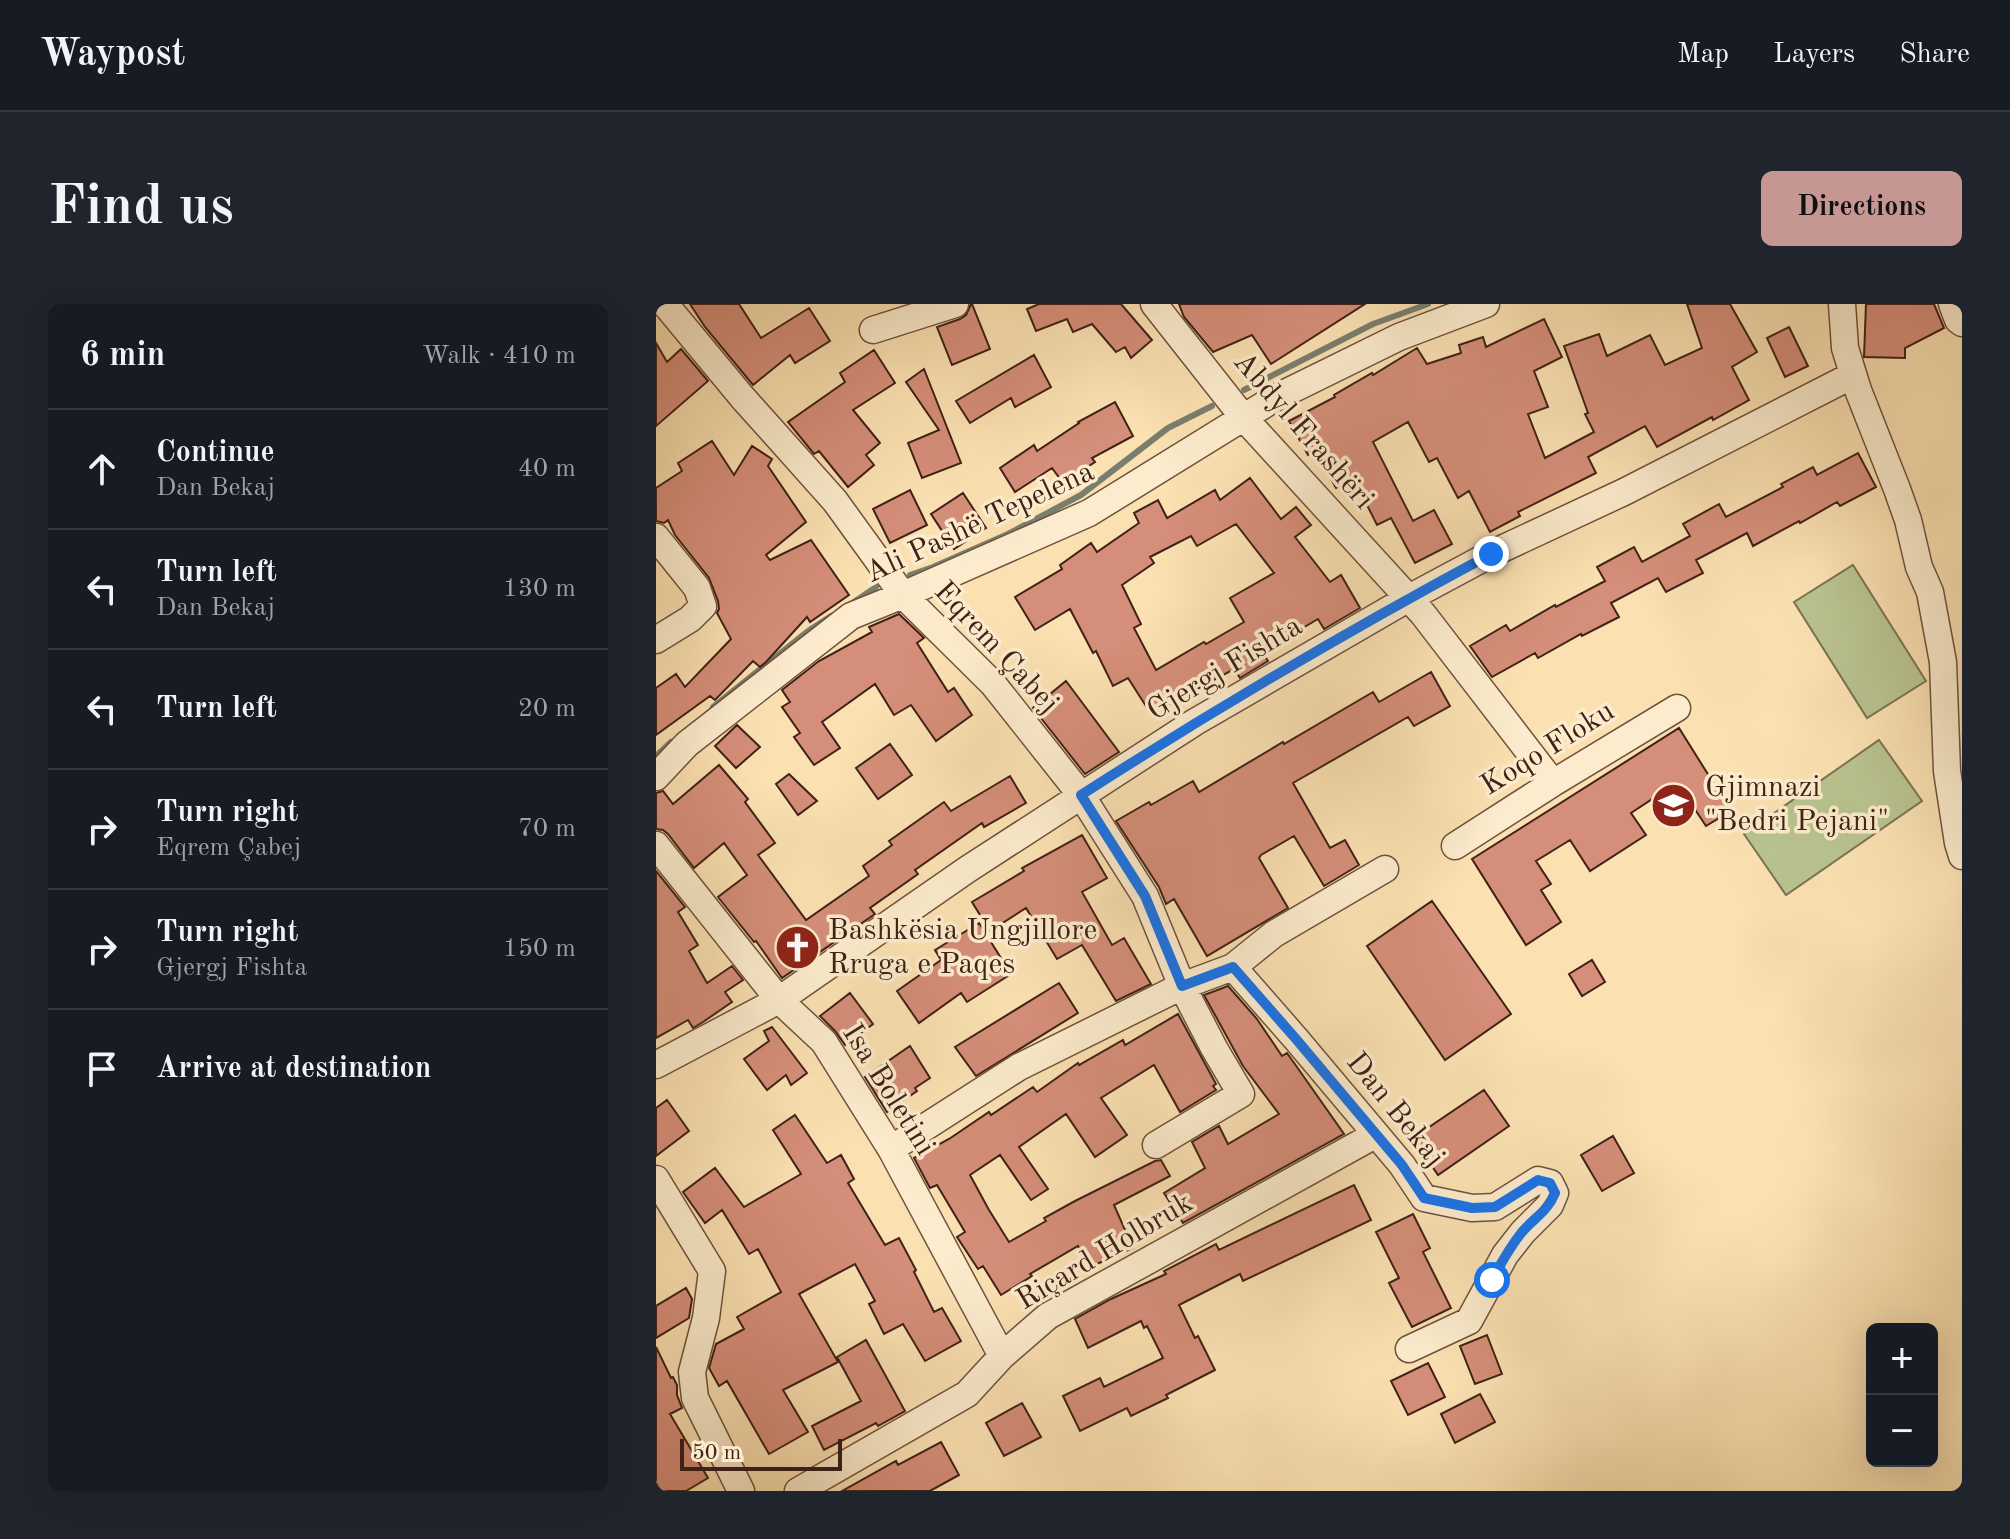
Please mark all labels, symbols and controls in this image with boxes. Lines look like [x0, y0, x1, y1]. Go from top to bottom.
text: Waypost [40, 36, 185, 74]
text: Map [1677, 41, 1729, 69]
text: Layers [1773, 41, 1855, 69]
text: Share [1899, 41, 1970, 69]
button: Directions [1761, 171, 1962, 246]
text: Find us [48, 180, 234, 236]
text: 6 min [80, 339, 165, 373]
text: Walk · 410 m [422, 343, 576, 369]
street label: Abdyl Frashëri [1227, 347, 1379, 515]
text: Continue [156, 438, 275, 468]
icon: ahead [80, 447, 124, 491]
text: 40 m [518, 456, 576, 482]
street label: Ali Pashë Tepelena [861, 457, 1099, 589]
text: Dan Bekaj [156, 475, 275, 501]
route end [1473, 536, 1509, 572]
text: Turn left [156, 558, 277, 588]
icon: left [80, 567, 124, 611]
text: 130 m [503, 576, 576, 602]
street label: Eqrem Çabej [928, 576, 1064, 720]
text: Dan Bekaj [156, 595, 275, 621]
street label: Gjergj Fishta [1142, 611, 1308, 727]
icon: left [80, 687, 124, 731]
text: Turn left [156, 694, 277, 724]
text: 20 m [518, 696, 576, 722]
street label: Koqo Floku [1476, 696, 1620, 802]
place label: Gjimnazi "Bedri Pejani" [1705, 773, 1889, 837]
school or university icon: Gjimnazi "Bedri Pejani" [1650, 781, 1698, 829]
text: Turn right [156, 798, 298, 828]
icon: right [80, 807, 124, 851]
text: 70 m [518, 816, 576, 842]
text: Eqrem Çabej [156, 835, 301, 861]
place label: Bashkësia Ungjillore Rruga e Paqes [828, 916, 1097, 980]
text: Turn right [156, 918, 298, 948]
church icon: Bashkësia Ungjillore Rruga e Paqes [773, 924, 821, 972]
icon: right [80, 927, 124, 971]
text: 150 m [503, 936, 576, 962]
text: Gjergj Fishta [156, 955, 307, 981]
street label: Isa Boletini [836, 1019, 940, 1161]
icon: arrive [80, 1047, 124, 1091]
street label: Dan Bekaj [1340, 1047, 1450, 1173]
text: Arrive at destination [156, 1054, 431, 1084]
street label: Riçard Holbruk [1012, 1188, 1198, 1316]
route start [1474, 1262, 1510, 1298]
map controls [1866, 1323, 1938, 1467]
button: + [1866, 1323, 1938, 1395]
button: − [1866, 1395, 1938, 1467]
scale bar [680, 1435, 842, 1471]
text: 50 m [692, 1442, 741, 1464]

